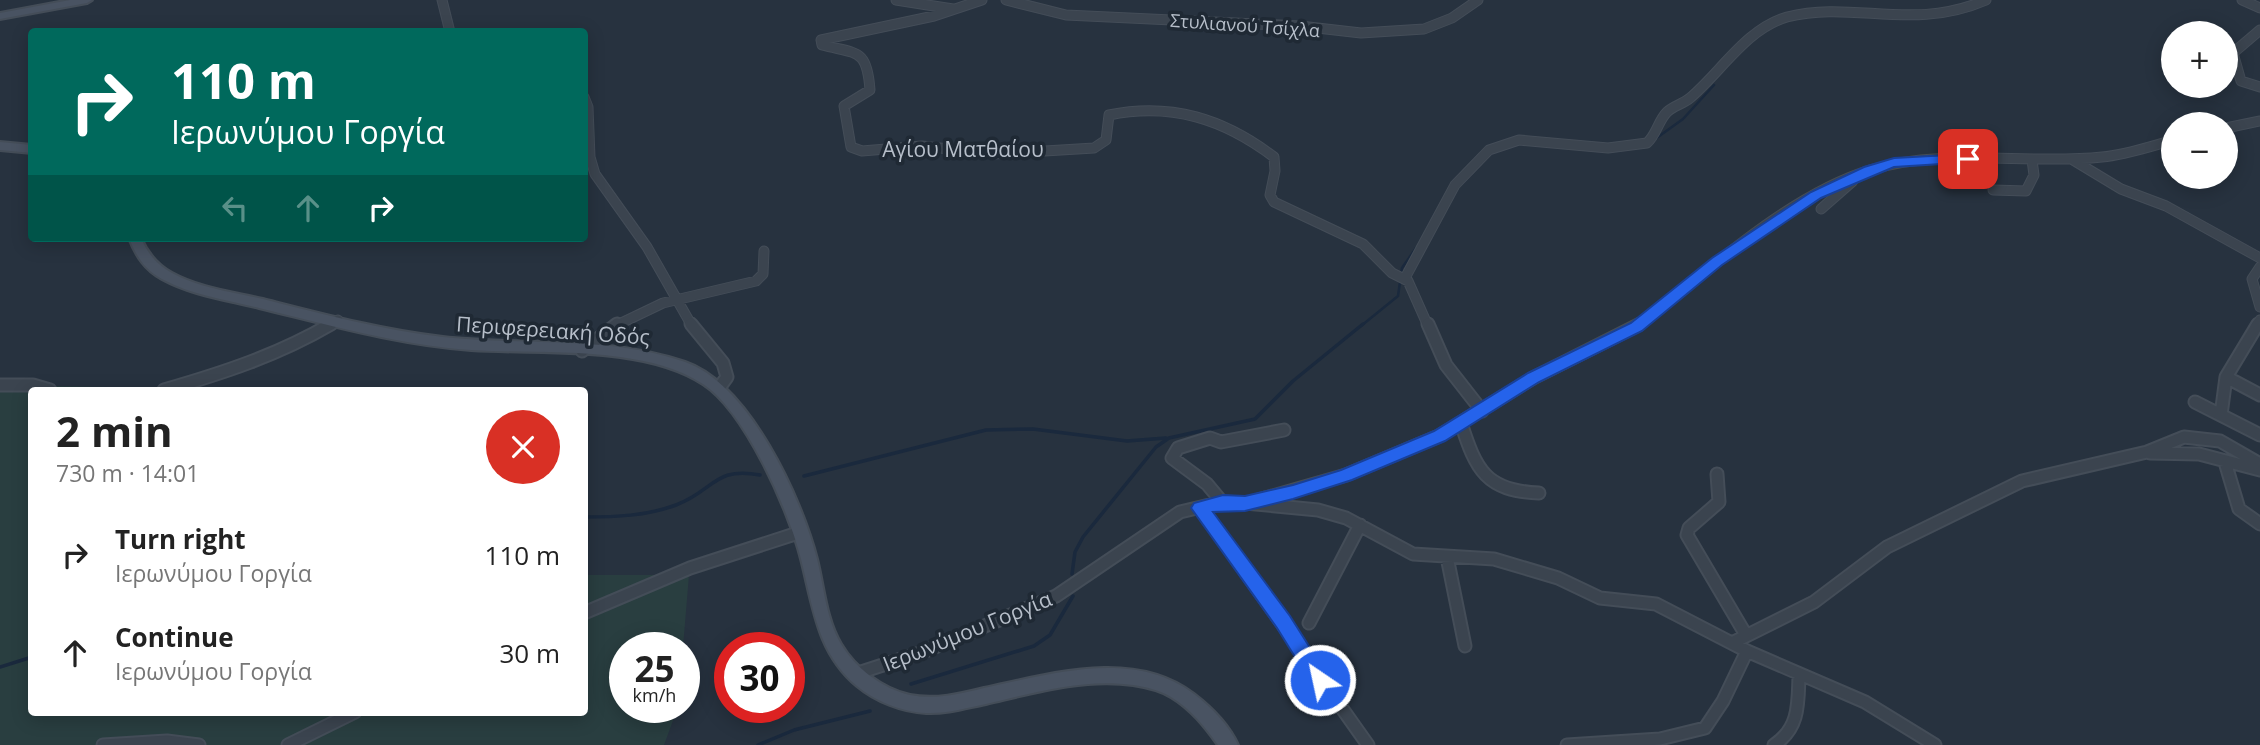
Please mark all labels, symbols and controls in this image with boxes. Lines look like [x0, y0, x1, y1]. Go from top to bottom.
street label: Στυλιανού Τσίχλα [1169, 8, 1321, 42]
map controls [2161, 21, 2238, 189]
button: + [2161, 21, 2238, 98]
text: 110 m [171, 47, 316, 113]
icon: right [56, 56, 147, 147]
text: Ιερωνύμου Γοργία [171, 110, 445, 153]
button: − [2161, 112, 2238, 189]
pin [1938, 129, 1998, 189]
street label: Αγίου Ματθαίου [882, 135, 1044, 163]
icon: arrive [1949, 140, 1987, 178]
icon: left [216, 189, 254, 227]
icon: ahead [289, 189, 327, 227]
icon: right [362, 189, 400, 227]
street label: Περιφερειακή Οδός [455, 309, 651, 351]
text: 2 min [56, 402, 173, 459]
button: close [486, 410, 560, 484]
text: 730 m · 14:01 [56, 457, 199, 489]
text: Turn right [115, 521, 246, 557]
icon: right [56, 536, 94, 574]
text: 110 m [485, 537, 560, 573]
text: Ιερωνύμου Γοργία [115, 557, 312, 589]
street label: Ιερωνύμου Γοργία [878, 584, 1056, 678]
text: Continue [115, 619, 234, 655]
speed limit sign: 30 [714, 632, 805, 723]
icon: ahead [56, 634, 94, 672]
text: 30 m [499, 635, 560, 671]
position arrow [1283, 643, 1357, 717]
text: 25 [634, 645, 675, 692]
text: Ιερωνύμου Γοργία [115, 655, 312, 687]
text: km/h [633, 683, 676, 707]

